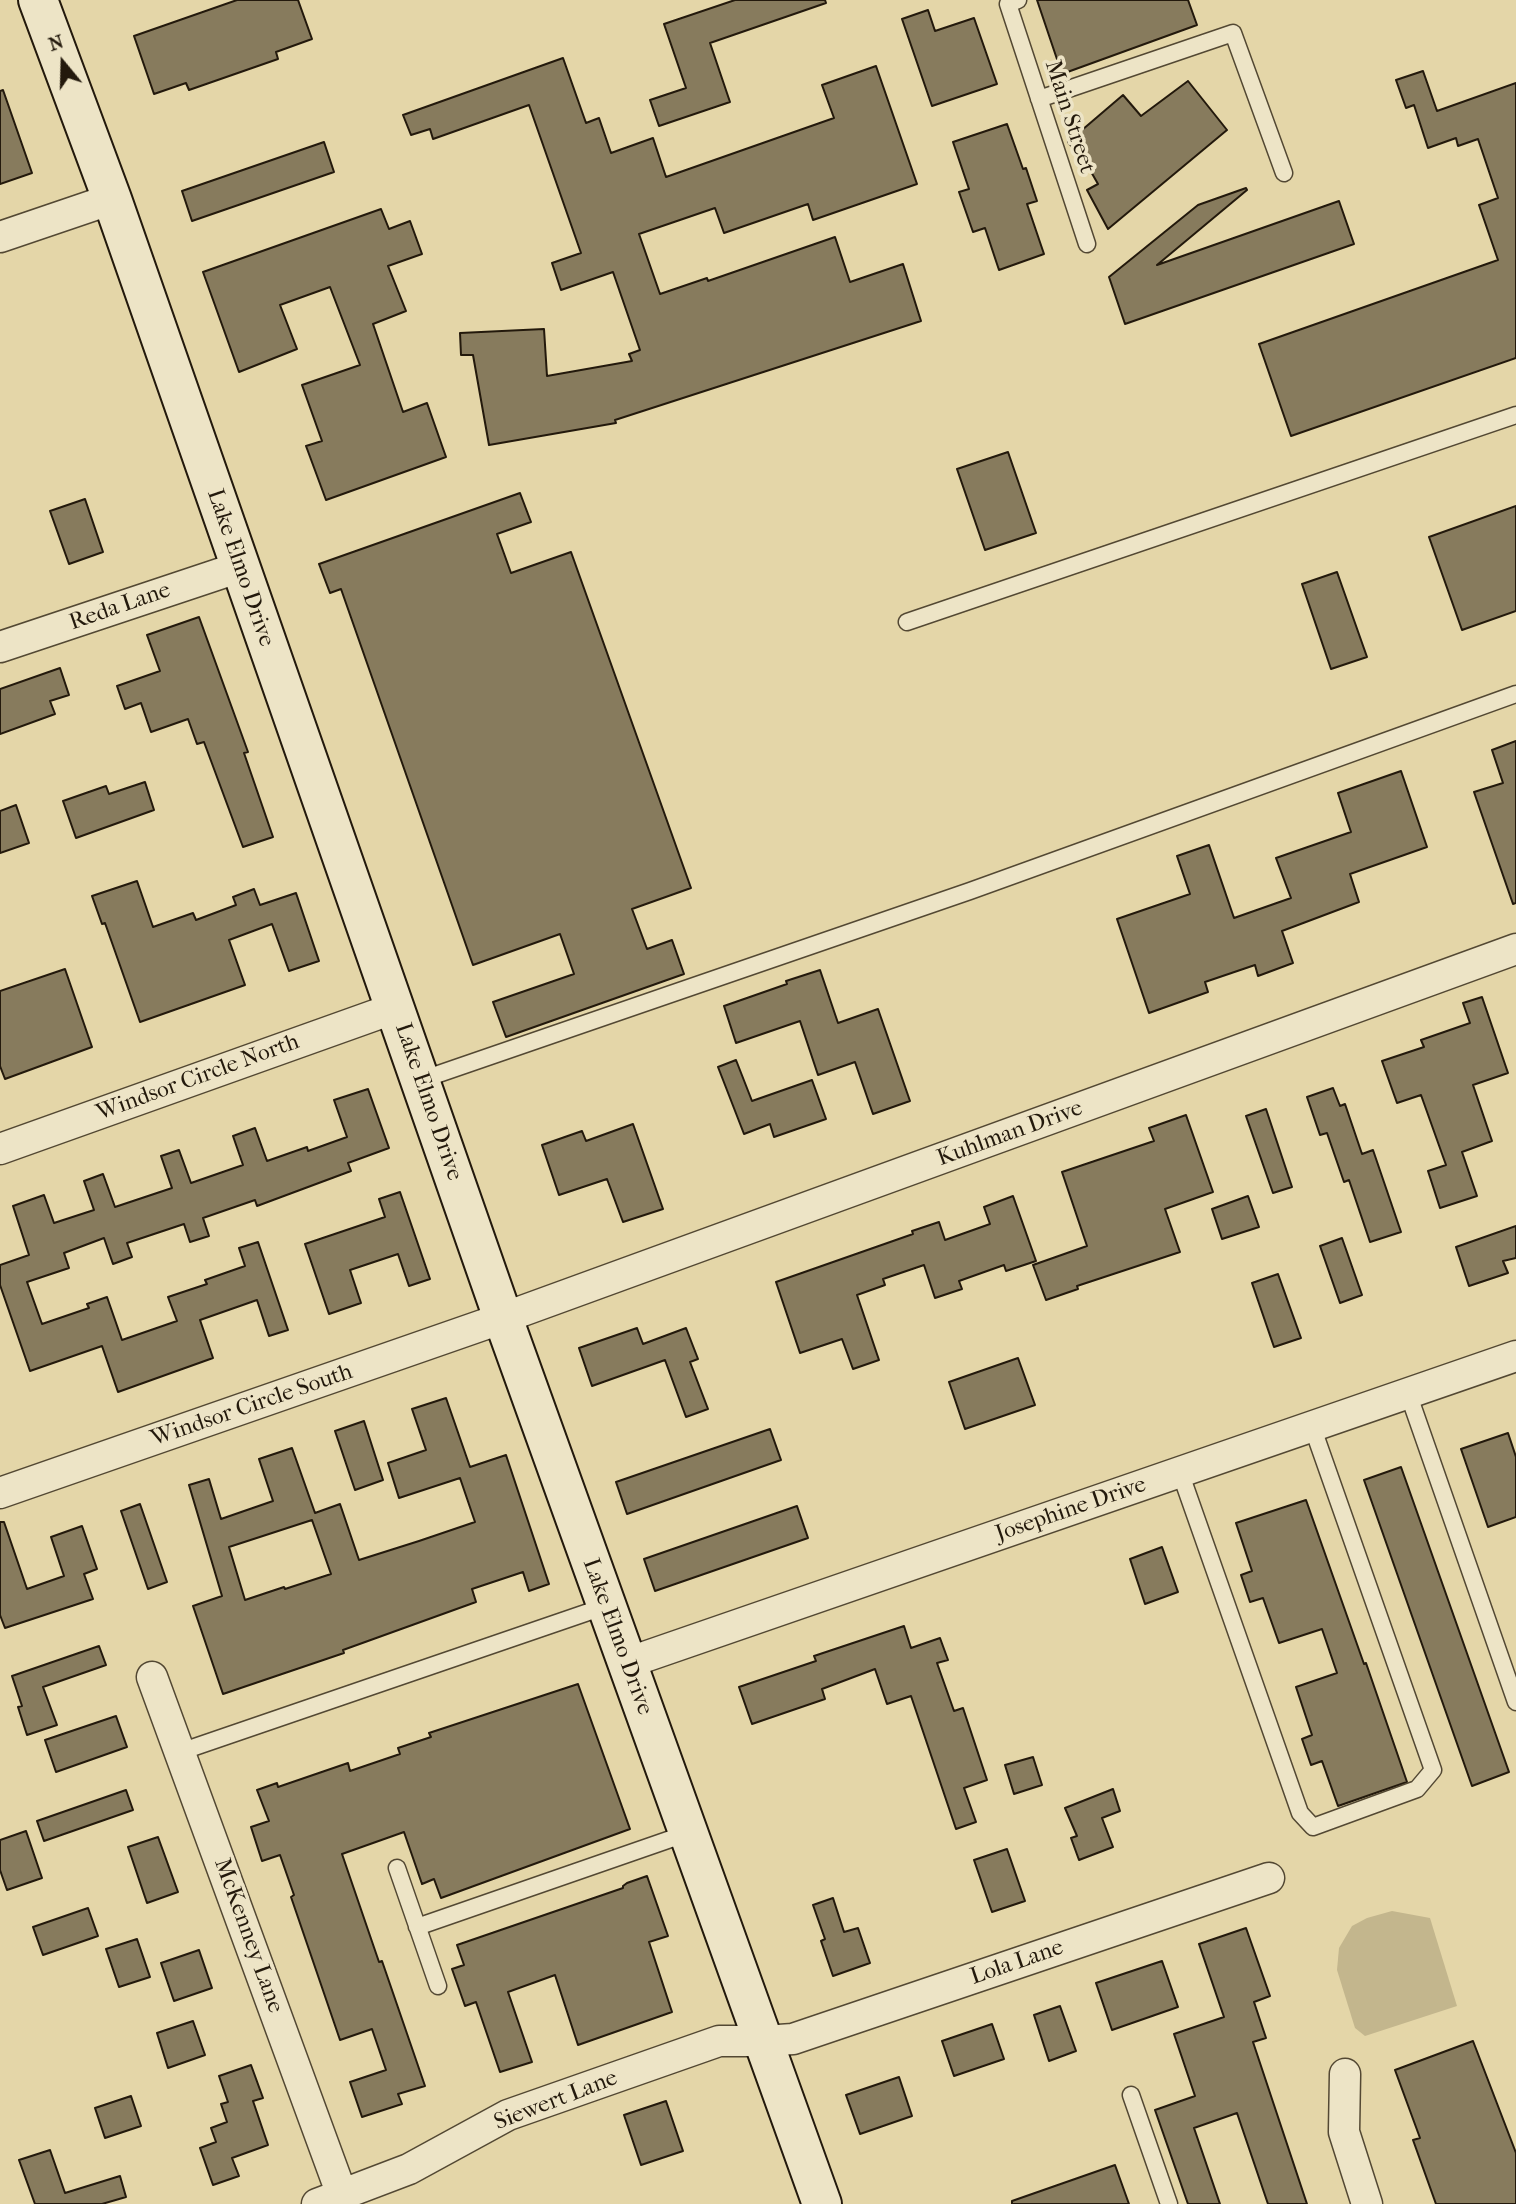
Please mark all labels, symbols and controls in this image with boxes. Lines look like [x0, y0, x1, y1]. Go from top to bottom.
north arrow [28, 28, 98, 98]
text: N [46, 30, 67, 56]
street label: Main Street [1038, 57, 1100, 177]
street label: Lake Elmo Drive [200, 486, 280, 650]
street label: Reda Lane [66, 577, 174, 637]
street label: Lake Elmo Drive [388, 1020, 468, 1184]
street label: Windsor Circle North [93, 1028, 303, 1128]
street label: Kuhlman Drive [934, 1095, 1086, 1173]
street label: Windsor Circle South [148, 1359, 356, 1453]
street label: Josephine Drive [992, 1471, 1150, 1549]
street label: Lake Elmo Drive [576, 1555, 658, 1719]
street label: McKenney Lane [207, 1855, 289, 2017]
street label: Lola Lane [967, 1934, 1067, 1992]
street label: Siewert Lane [490, 2065, 622, 2137]

